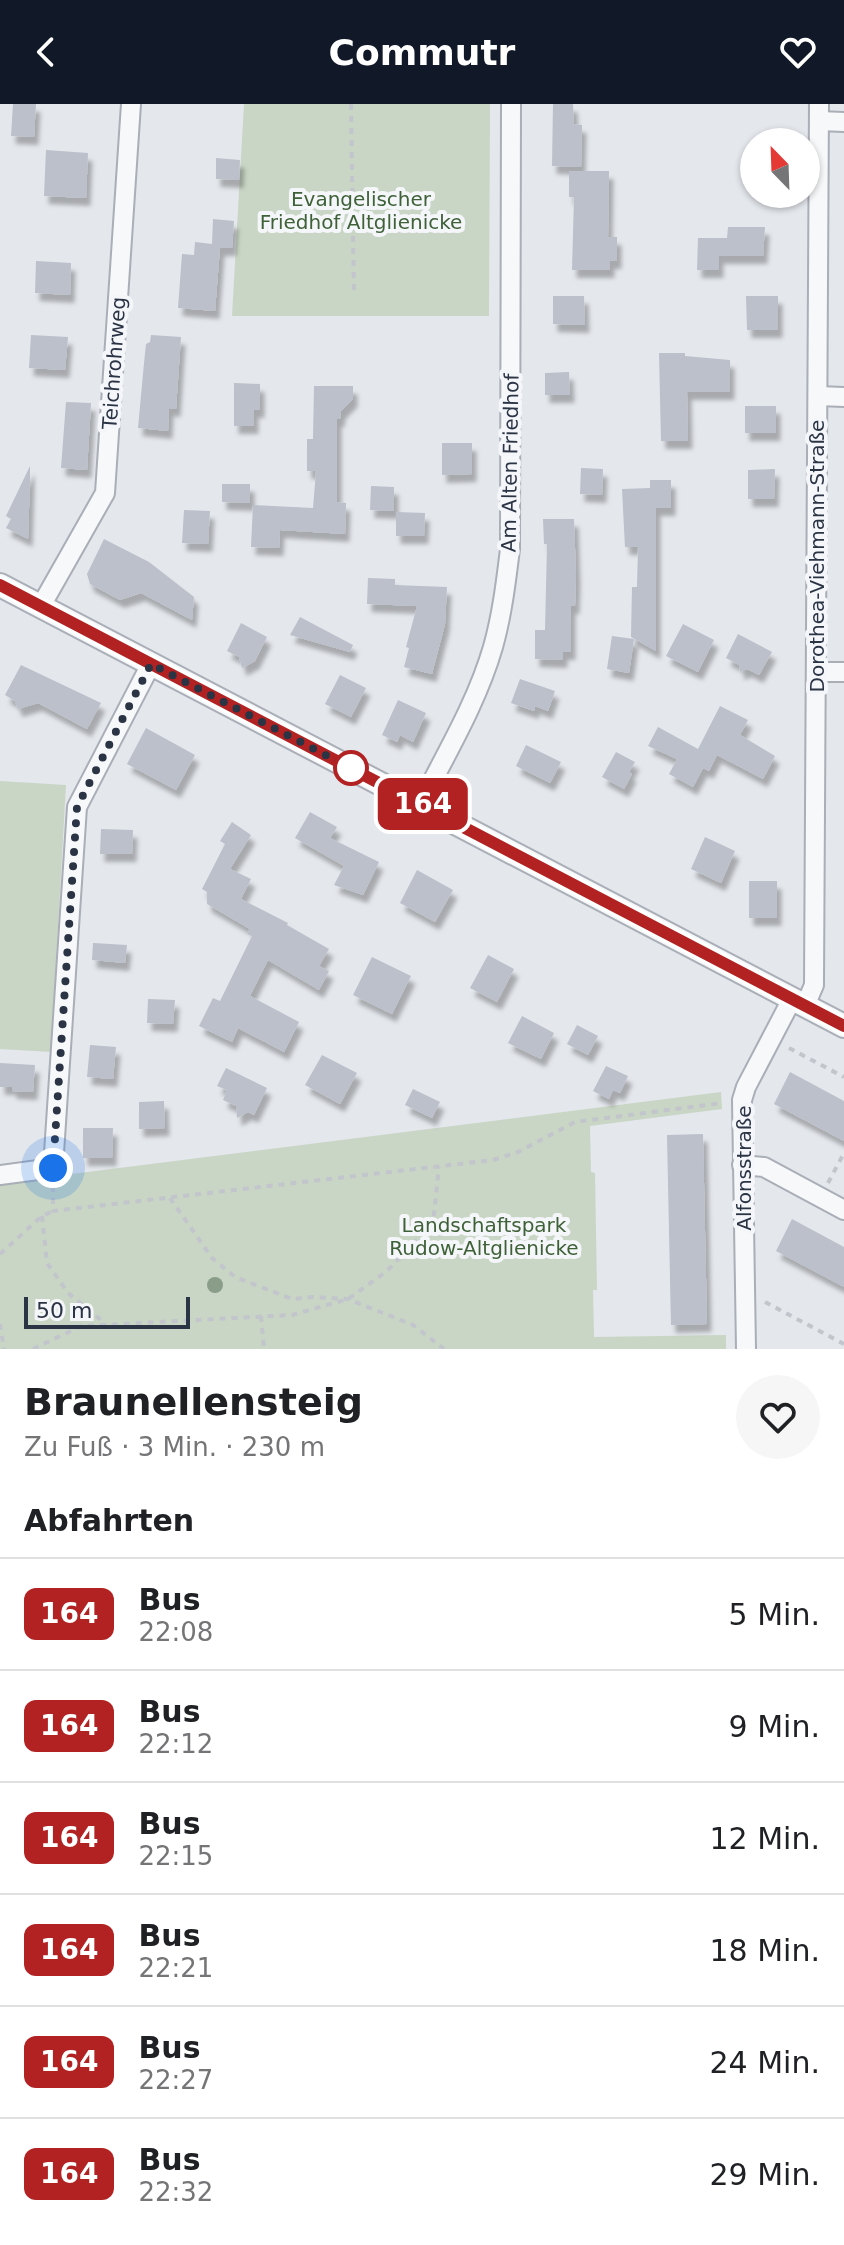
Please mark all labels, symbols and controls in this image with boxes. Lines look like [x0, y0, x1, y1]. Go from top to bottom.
icon: back [24, 30, 68, 74]
icon: heart [776, 30, 820, 74]
text: Commutr [329, 32, 515, 73]
north arrow [740, 128, 820, 208]
map controls [740, 128, 820, 208]
park label: Evangelischer Friedhof Altglienicke [260, 187, 462, 234]
street label: Teichrohrweg [97, 296, 131, 431]
street label: Am Alten Friedhof [496, 372, 524, 553]
street label: Dorothea-Viehmann-Straße [805, 420, 829, 692]
unlabelled marker [334, 751, 368, 785]
line badge: 164 [377, 778, 469, 830]
text: 164 [394, 787, 452, 820]
street label: Alfonsstraße [732, 1105, 756, 1231]
your location [33, 1148, 73, 1188]
park label: Landschaftspark Rudow-Altglienicke [389, 1213, 579, 1260]
scale bar [24, 1293, 190, 1329]
text: 50 m [36, 1298, 92, 1323]
button: heart [736, 1375, 820, 1459]
text: Braunellensteig [24, 1380, 363, 1424]
text: Zu Fuß · 3 Min. · 230 m [24, 1432, 325, 1462]
text: Abfahrten [24, 1503, 194, 1538]
text: Bus [138, 1582, 201, 1617]
text: 164 [40, 1597, 98, 1630]
text: 5 Min. [729, 1597, 820, 1632]
text: 22:08 [138, 1617, 213, 1647]
text: Bus [138, 1694, 201, 1729]
text: 164 [40, 1709, 98, 1742]
text: 9 Min. [729, 1709, 820, 1744]
text: 22:12 [138, 1729, 213, 1759]
text: Bus [138, 1806, 201, 1841]
text: 164 [40, 1821, 98, 1854]
text: 12 Min. [710, 1821, 820, 1856]
text: 22:15 [138, 1841, 213, 1871]
text: Bus [138, 1918, 201, 1953]
text: 164 [40, 1933, 98, 1966]
text: 18 Min. [710, 1933, 820, 1968]
text: 22:21 [138, 1953, 213, 1983]
text: Bus [138, 2030, 201, 2065]
text: 164 [40, 2045, 98, 2078]
text: 24 Min. [710, 2045, 820, 2080]
text: 22:27 [138, 2065, 213, 2095]
text: Bus [138, 2142, 201, 2177]
text: 164 [40, 2157, 98, 2190]
text: 29 Min. [710, 2157, 820, 2192]
text: 22:32 [138, 2177, 213, 2207]

